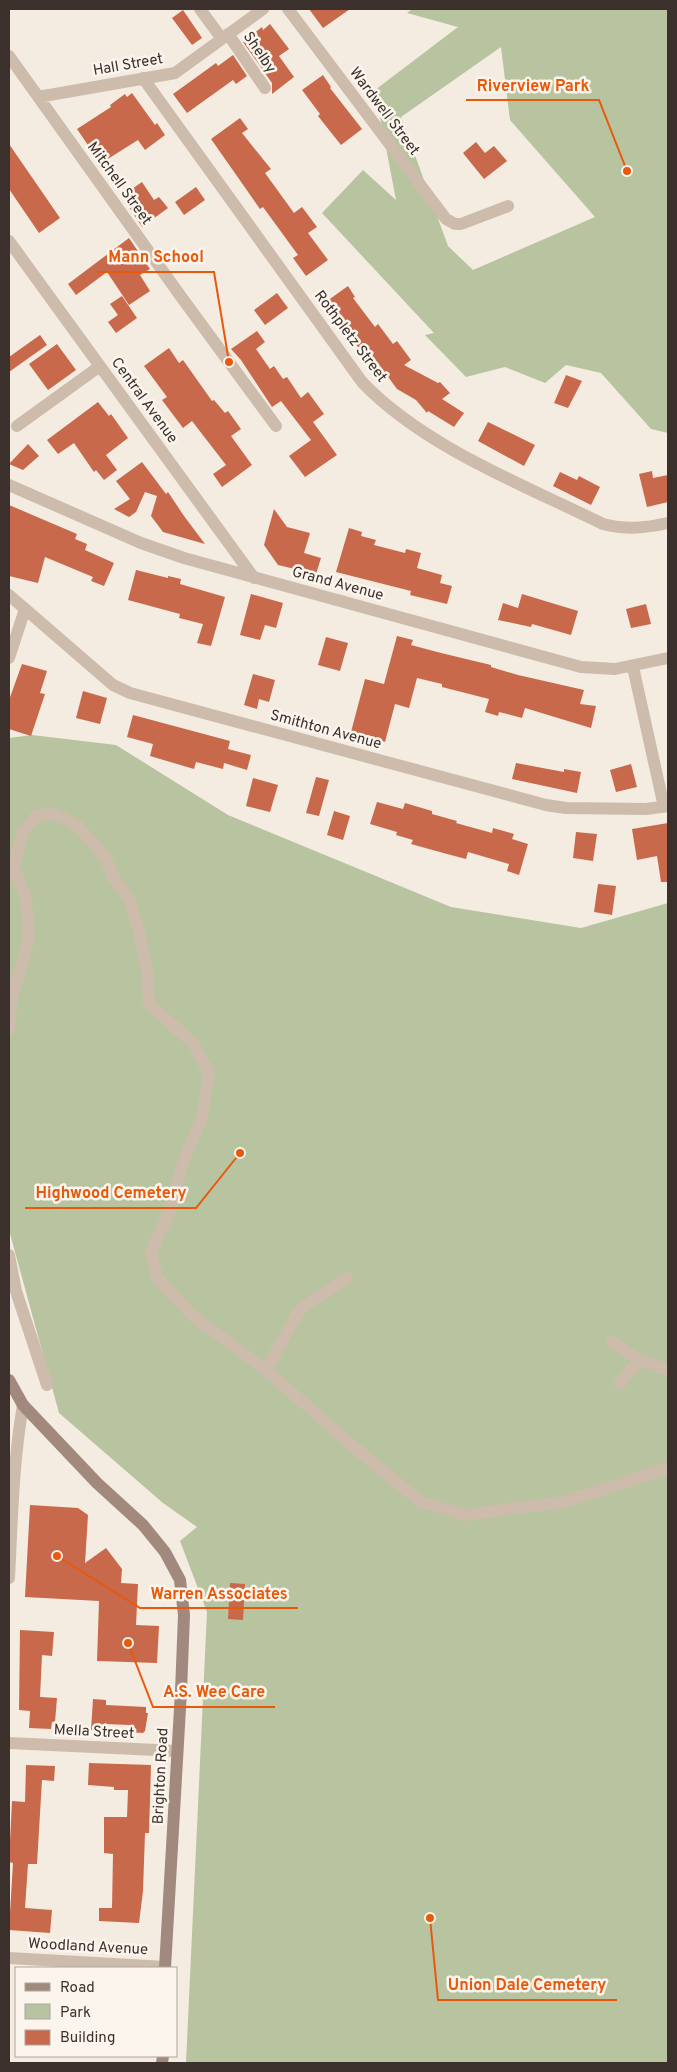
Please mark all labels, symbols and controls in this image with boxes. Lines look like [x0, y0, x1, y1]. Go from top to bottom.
street label: Shelby [238, 28, 280, 77]
street label: Hall Street [92, 50, 165, 81]
street label: Wardwell Street [344, 64, 423, 160]
callout: Riverview Park [466, 69, 599, 100]
text: Riverview Park [477, 77, 589, 97]
street label: Mitchell Street [82, 139, 155, 229]
callout: Mann School [98, 241, 214, 272]
text: Mann School [108, 248, 204, 268]
street label: Rothpletz Street [309, 287, 391, 387]
street label: Central Avenue [106, 354, 181, 448]
street label: Grand Avenue [290, 563, 386, 606]
street label: Smithton Avenue [268, 706, 383, 754]
callout: Highwood Cemetery [25, 1177, 196, 1208]
text: Highwood Cemetery [35, 1184, 187, 1204]
callout: Warren Associates [140, 1577, 298, 1608]
text: Warren Associates [150, 1585, 288, 1605]
callout: A.S. Wee Care [153, 1676, 275, 1707]
text: A.S. Wee Care [163, 1683, 265, 1703]
street label: Mella Street [53, 1721, 135, 1744]
street label: Brighton Road [149, 1727, 174, 1825]
street label: Woodland Avenue [27, 1935, 148, 1960]
legend [15, 1967, 178, 2057]
callout: Union Dale Cemetery [438, 1969, 617, 2000]
text: Union Dale Cemetery [448, 1976, 606, 1996]
text: Road [60, 1979, 95, 1998]
text: Park [60, 2004, 91, 2023]
text: Building [60, 2029, 115, 2048]

